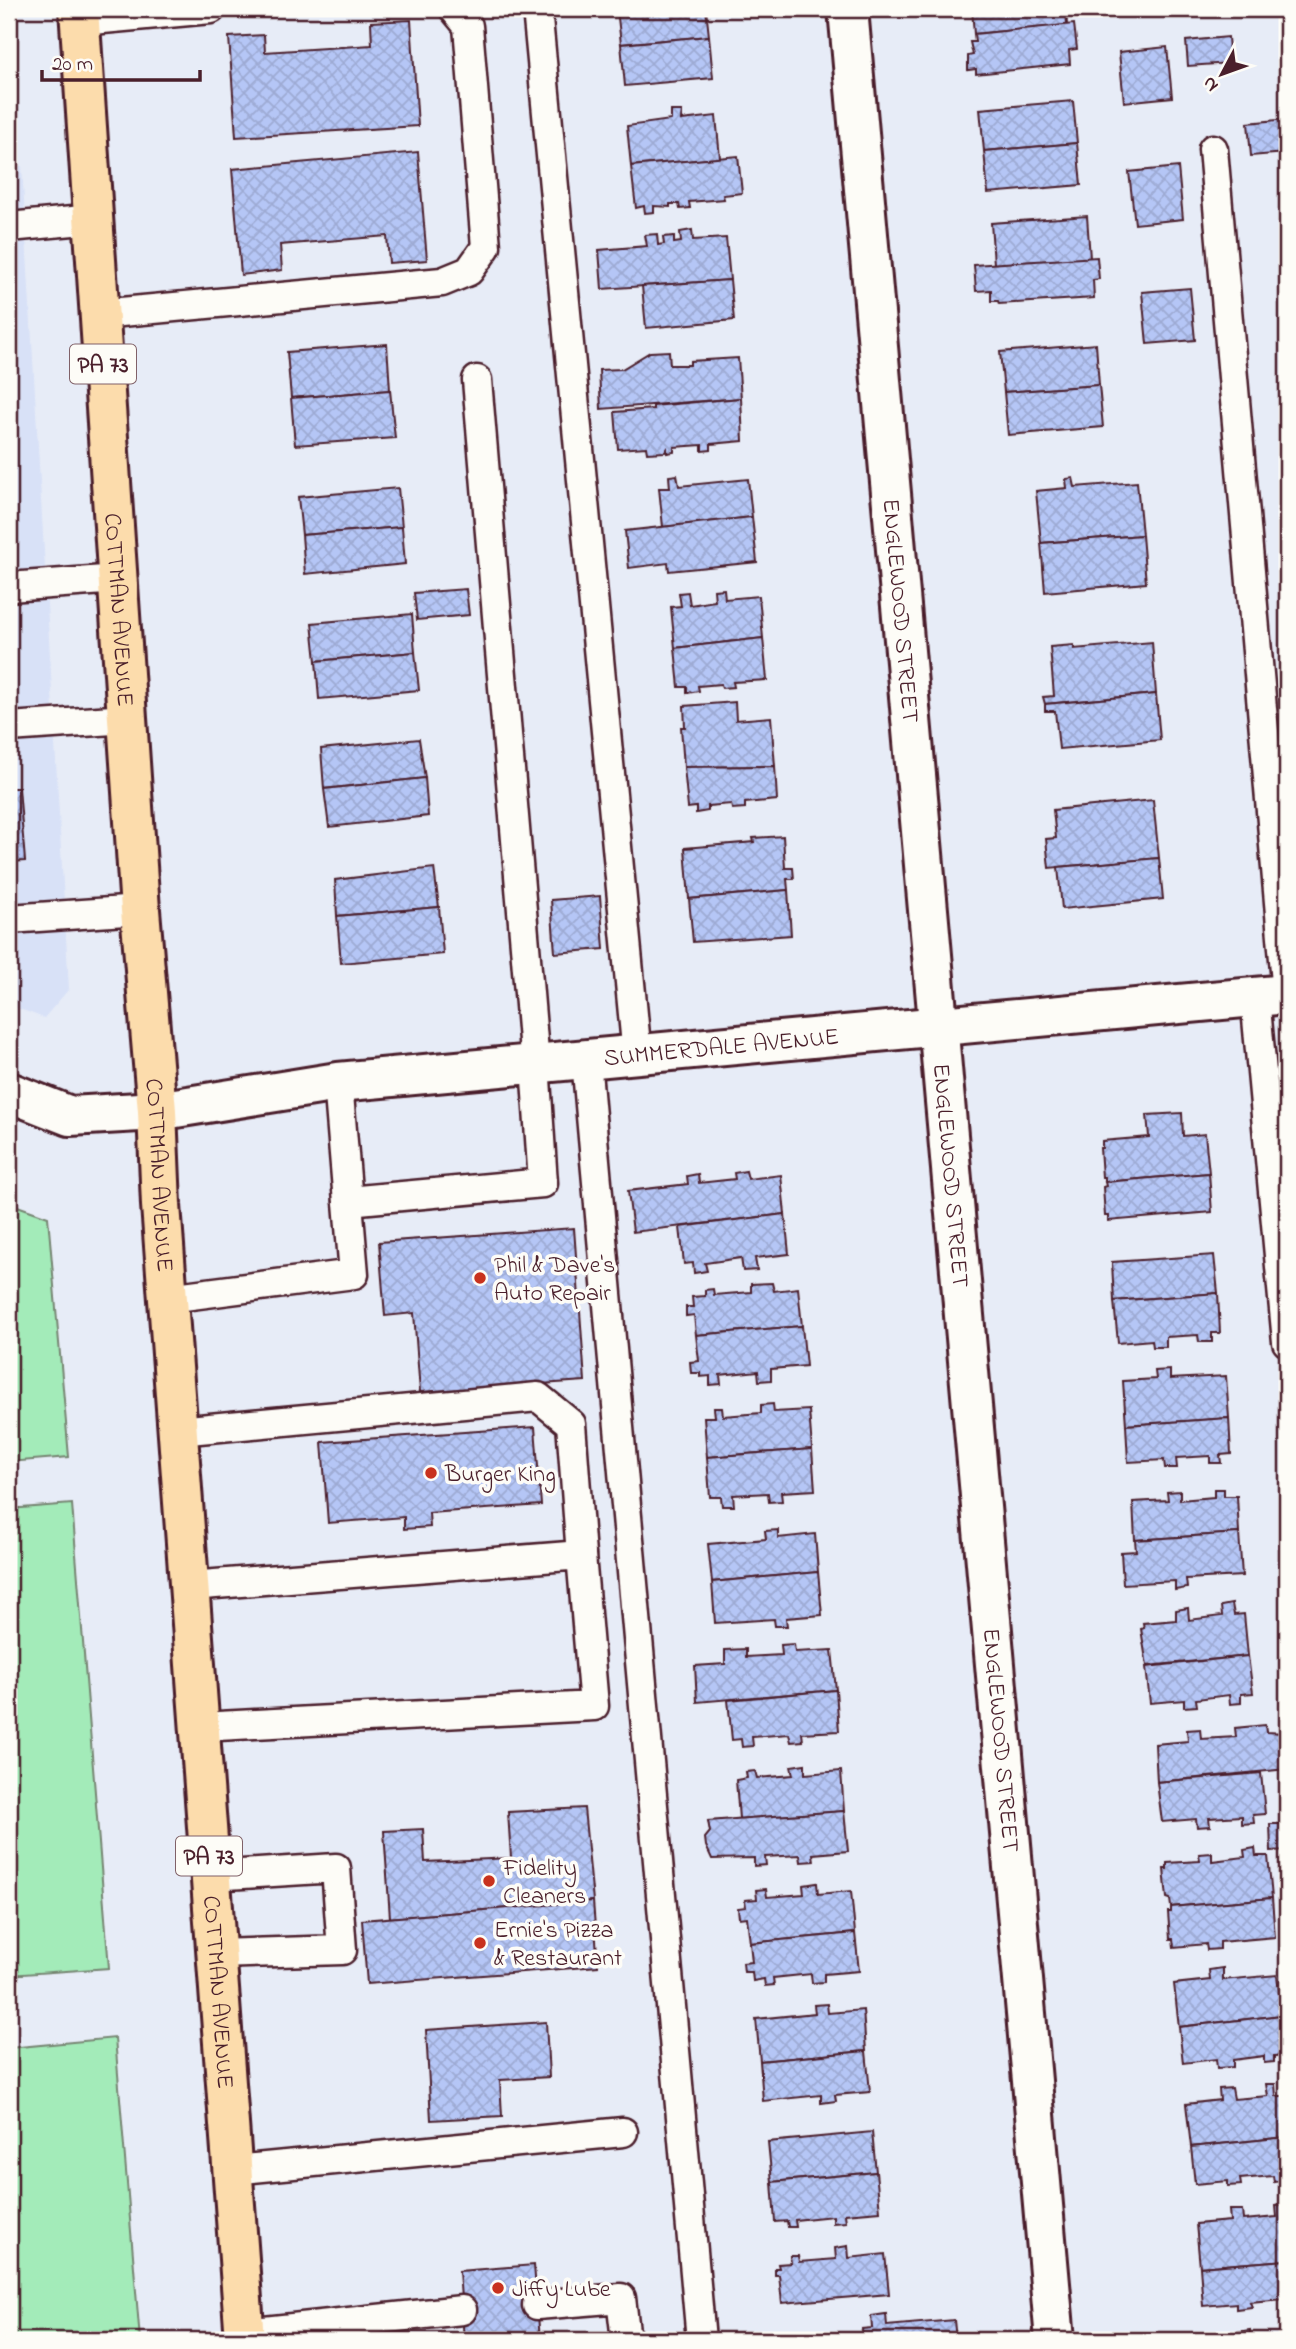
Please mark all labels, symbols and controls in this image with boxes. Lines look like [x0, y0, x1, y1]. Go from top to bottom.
scale bar [42, 38, 200, 82]
north arrow [1188, 38, 1258, 108]
text: 20 m [52, 50, 93, 80]
text: N [1197, 70, 1225, 97]
road number: PA 73 [70, 344, 136, 384]
street label: ENGLEWOOD STREET [872, 497, 926, 725]
street label: COTTMAN AVENUE [93, 512, 141, 708]
street label: SUMMERDALE AVENUE [602, 1021, 841, 1077]
street label: ENGLEWOOD STREET [922, 1062, 976, 1289]
street label: COTTMAN AVENUE [134, 1077, 181, 1273]
place label: Phil & Dave's Auto Repair [494, 1249, 615, 1312]
marker: Phil & Dave's Auto Repair [472, 1270, 488, 1286]
place label: Burger King [444, 1458, 556, 1493]
marker: Burger King [423, 1465, 439, 1481]
street label: ENGLEWOOD STREET [972, 1627, 1027, 1854]
road number: PA 73 [176, 1837, 242, 1876]
place label: Fidelity Cleaners [502, 1852, 586, 1915]
marker: Fidelity Cleaners [481, 1873, 497, 1889]
street label: COTTMAN AVENUE [192, 1894, 241, 2090]
place label: Ernie's Pizza & Restaurant [494, 1914, 622, 1977]
marker: Ernie's Pizza & Restaurant [472, 1935, 488, 1951]
place label: Jiffy Lube [512, 2273, 611, 2309]
marker: Jiffy Lube [490, 2280, 506, 2296]

